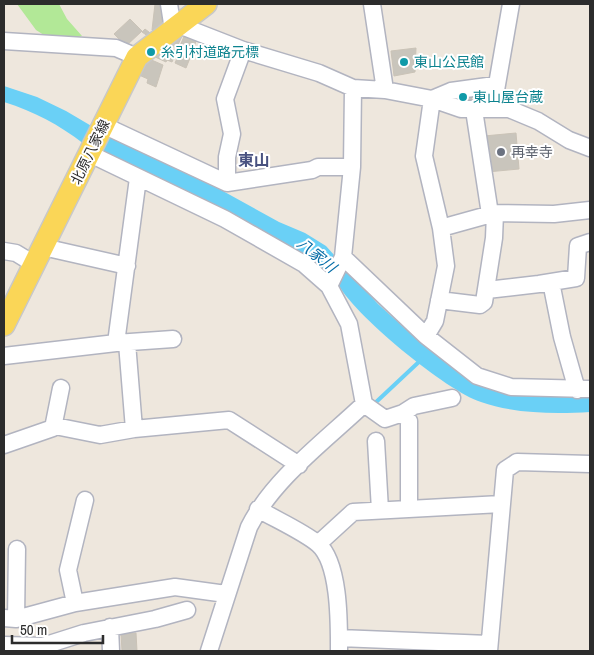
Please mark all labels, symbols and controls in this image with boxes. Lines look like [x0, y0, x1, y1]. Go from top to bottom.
place label: 糸引村道路元標 [161, 43, 259, 61]
marker: 糸引村道路元標 [145, 46, 157, 58]
place label: 東山公民館 [414, 53, 484, 71]
marker: 東山公民館 [398, 56, 410, 68]
place label: 東山屋台蔵 [473, 88, 543, 106]
marker: 東山屋台蔵 [457, 91, 469, 103]
street label: 北原八家線 [67, 117, 113, 187]
place label: 再幸寺 [511, 143, 553, 161]
marker: 再幸寺 [495, 146, 507, 158]
district label: 東山 [238, 149, 270, 171]
water label: 八家川 [293, 233, 343, 279]
scale bar [12, 612, 104, 644]
text: 50 m [20, 619, 47, 640]

